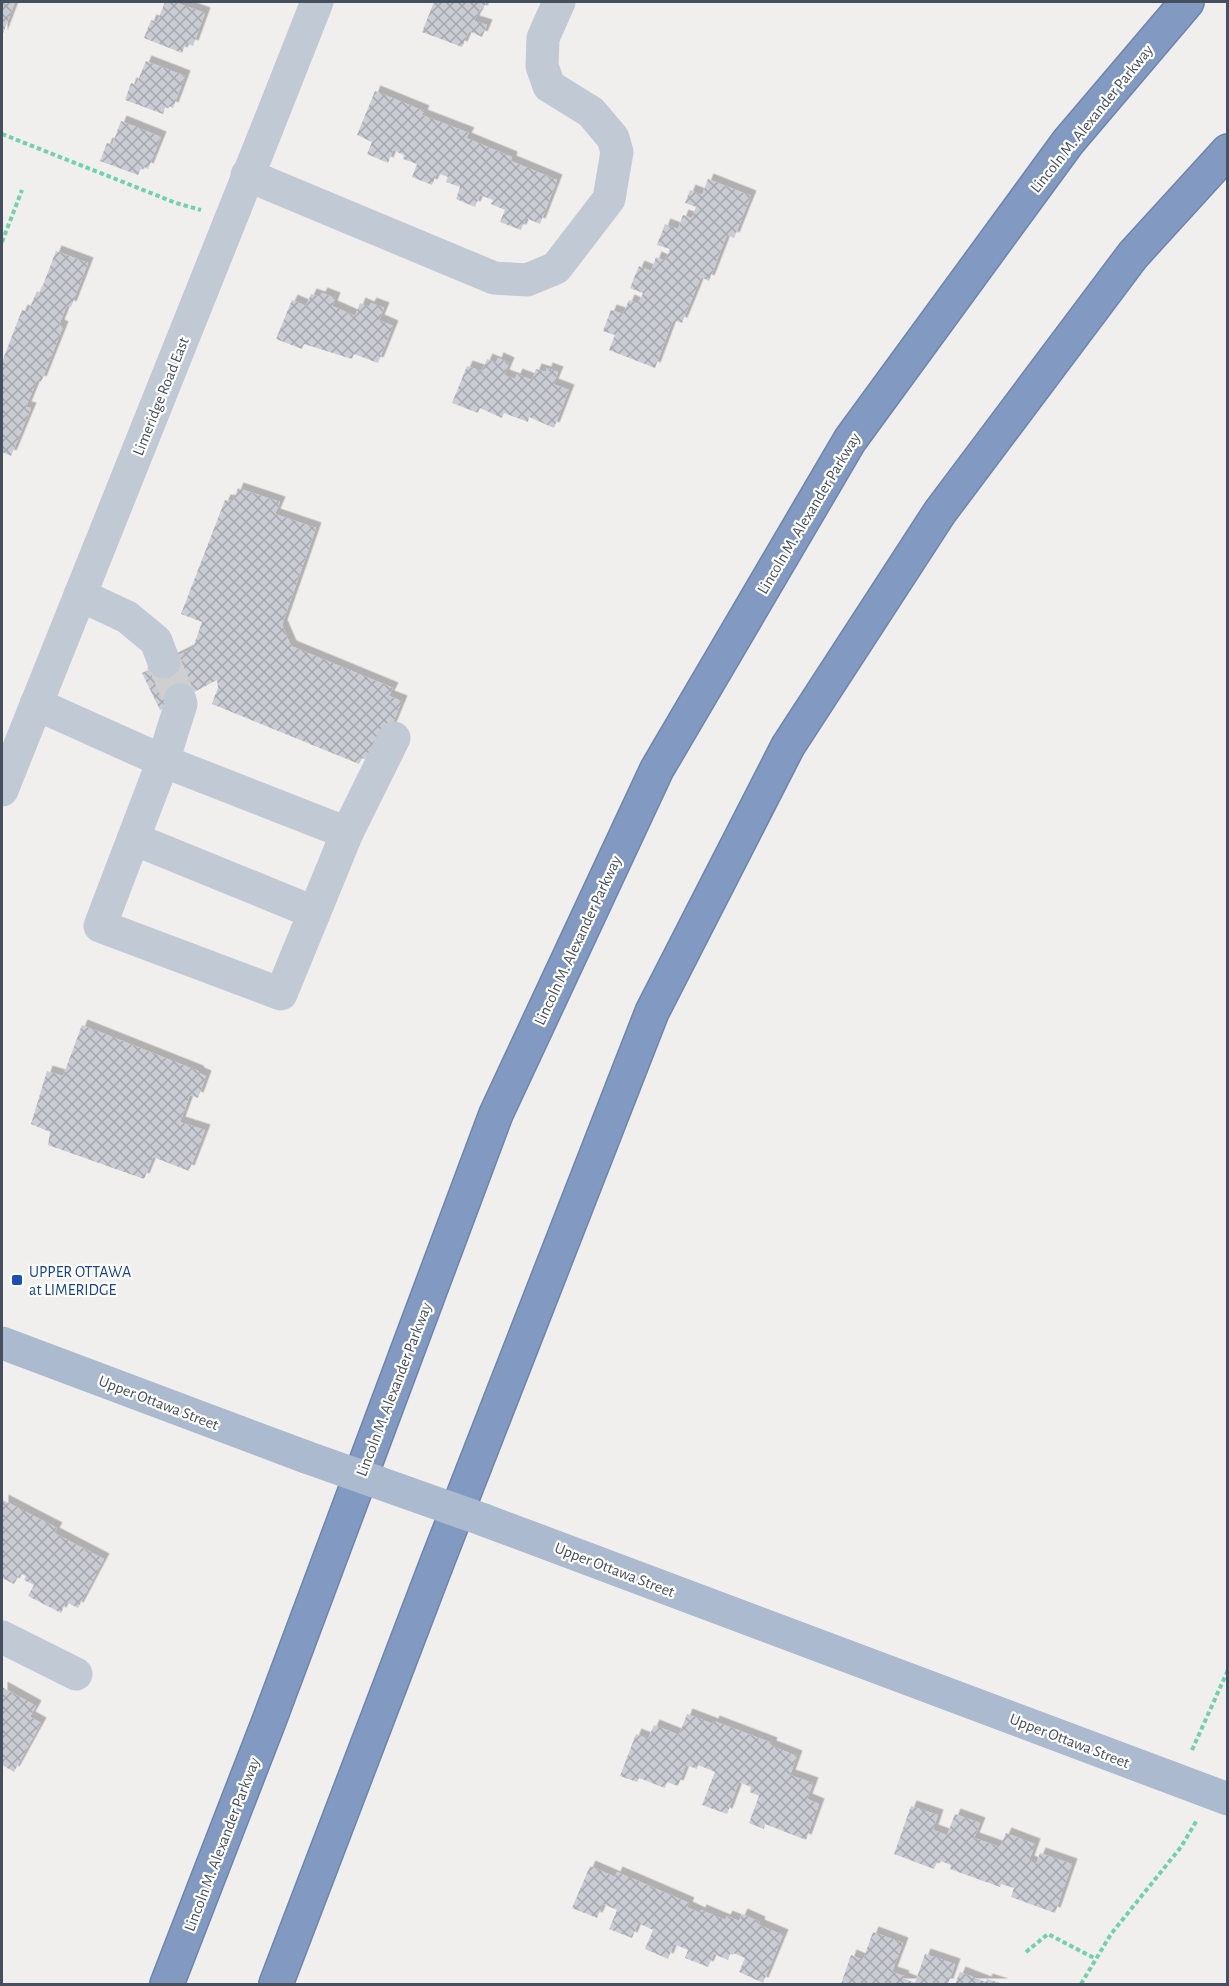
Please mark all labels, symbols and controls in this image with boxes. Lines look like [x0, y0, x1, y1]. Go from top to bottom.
street label: Lincoln M. Alexander Parkway [1027, 42, 1157, 196]
street label: Limeridge Road East [130, 335, 192, 458]
street label: Lincoln M. Alexander Parkway [754, 430, 864, 597]
street label: Lincoln M. Alexander Parkway [532, 853, 625, 1028]
place label: UPPER OTTAWA at LIMERIDGE [29, 1264, 131, 1298]
marker: UPPER OTTAWA at LIMERIDGE [10, 1273, 24, 1287]
street label: Lincoln M. Alexander Parkway [353, 1300, 436, 1479]
street label: Upper Ottawa Street [97, 1373, 221, 1433]
street label: Upper Ottawa Street [553, 1540, 677, 1600]
street label: Upper Ottawa Street [1008, 1711, 1132, 1771]
street label: Lincoln M. Alexander Parkway [181, 1755, 264, 1934]

